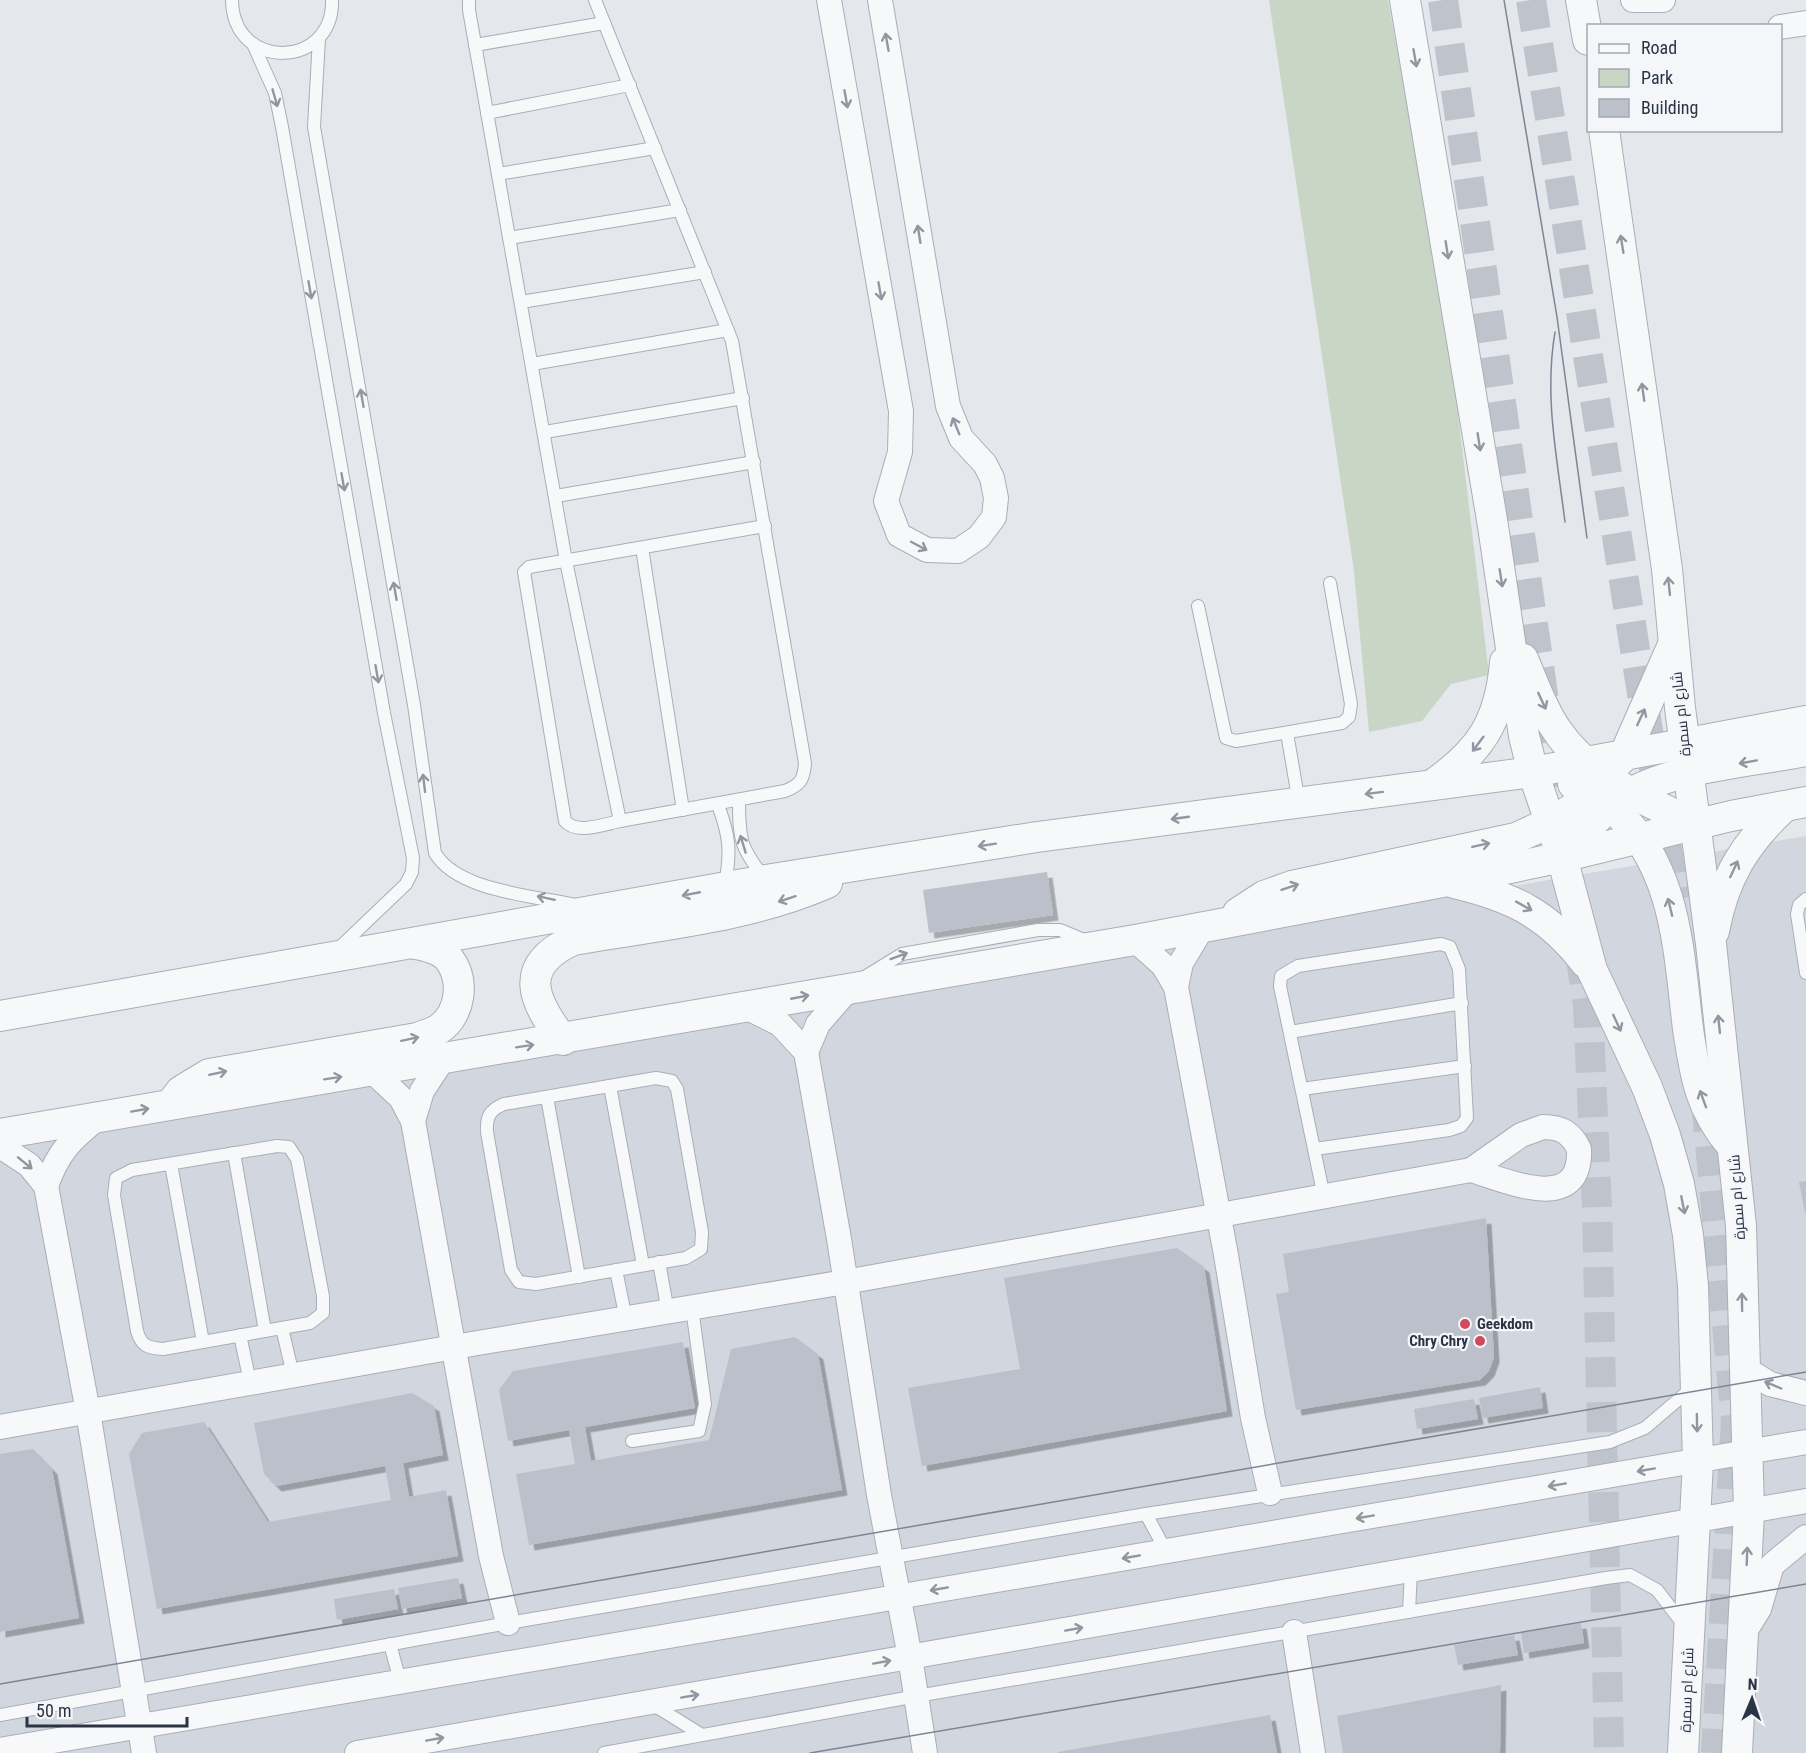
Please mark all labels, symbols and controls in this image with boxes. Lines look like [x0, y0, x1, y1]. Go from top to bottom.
legend [1587, 24, 1782, 132]
one-way arrow [881, 33, 892, 52]
text: Road [1641, 37, 1677, 58]
one-way arrow [1410, 47, 1421, 67]
text: Park [1641, 67, 1673, 88]
one-way arrow [270, 88, 281, 107]
one-way arrow [840, 89, 851, 108]
text: Building [1641, 97, 1698, 118]
one-way arrow [913, 225, 924, 245]
one-way arrow [1616, 235, 1627, 255]
one-way arrow [1442, 240, 1453, 259]
one-way arrow [305, 279, 316, 299]
one-way arrow [875, 281, 886, 300]
one-way arrow [1638, 383, 1649, 403]
one-way arrow [356, 389, 367, 409]
one-way arrow [950, 417, 961, 435]
one-way arrow [1474, 432, 1485, 452]
one-way arrow [338, 472, 349, 491]
one-way arrow [909, 540, 927, 552]
one-way arrow [1495, 567, 1506, 587]
one-way arrow [1663, 576, 1674, 596]
one-way arrow [389, 581, 400, 601]
one-way arrow [372, 664, 383, 683]
street label: شارع ام سمرة [1668, 671, 1696, 757]
one-way arrow [1537, 691, 1549, 709]
one-way arrow [1636, 709, 1648, 727]
one-way arrow [1471, 736, 1484, 752]
one-way arrow [1739, 757, 1759, 768]
one-way arrow [418, 774, 429, 794]
one-way arrow [1364, 787, 1384, 798]
one-way arrow [1171, 813, 1191, 824]
one-way arrow [737, 835, 748, 854]
one-way arrow [1470, 839, 1490, 850]
one-way arrow [978, 840, 997, 851]
one-way arrow [1729, 860, 1741, 878]
one-way arrow [1280, 880, 1299, 891]
one-way arrow [682, 889, 701, 900]
one-way arrow [537, 892, 556, 904]
one-way arrow [778, 894, 797, 905]
one-way arrow [1664, 898, 1676, 917]
one-way arrow [1514, 901, 1532, 912]
one-way arrow [889, 950, 908, 961]
one-way arrow [789, 991, 809, 1002]
one-way arrow [1611, 1013, 1623, 1031]
one-way arrow [1713, 1014, 1724, 1034]
one-way arrow [400, 1033, 419, 1044]
one-way arrow [515, 1040, 534, 1051]
one-way arrow [208, 1067, 227, 1078]
one-way arrow [322, 1072, 342, 1083]
one-way arrow [1697, 1090, 1708, 1109]
one-way arrow [130, 1104, 150, 1115]
street label: شارع ام سمرة [1725, 1154, 1751, 1240]
one-way arrow [17, 1157, 33, 1170]
one-way arrow [1678, 1195, 1689, 1215]
one-way arrow [1737, 1292, 1748, 1312]
place label: Geekdom [1477, 1315, 1533, 1333]
marker: Geekdom [1458, 1317, 1472, 1331]
place label: Chry Chry [1409, 1332, 1468, 1350]
marker: Chry Chry [1473, 1334, 1487, 1348]
one-way arrow [1764, 1379, 1783, 1390]
one-way arrow [1691, 1413, 1703, 1433]
one-way arrow [1637, 1464, 1657, 1475]
one-way arrow [1548, 1479, 1568, 1490]
one-way arrow [1356, 1512, 1375, 1523]
one-way arrow [1741, 1547, 1752, 1567]
one-way arrow [1122, 1551, 1142, 1562]
one-way arrow [930, 1584, 949, 1595]
one-way arrow [1063, 1623, 1083, 1634]
street label: شارع ام سمرة [1677, 1647, 1699, 1733]
one-way arrow [871, 1657, 891, 1668]
north arrow [1722, 1669, 1782, 1729]
text: N [1747, 1675, 1758, 1694]
scale bar [27, 1690, 188, 1728]
one-way arrow [679, 1691, 699, 1702]
text: 50 m [36, 1700, 71, 1721]
one-way arrow [425, 1734, 444, 1745]

